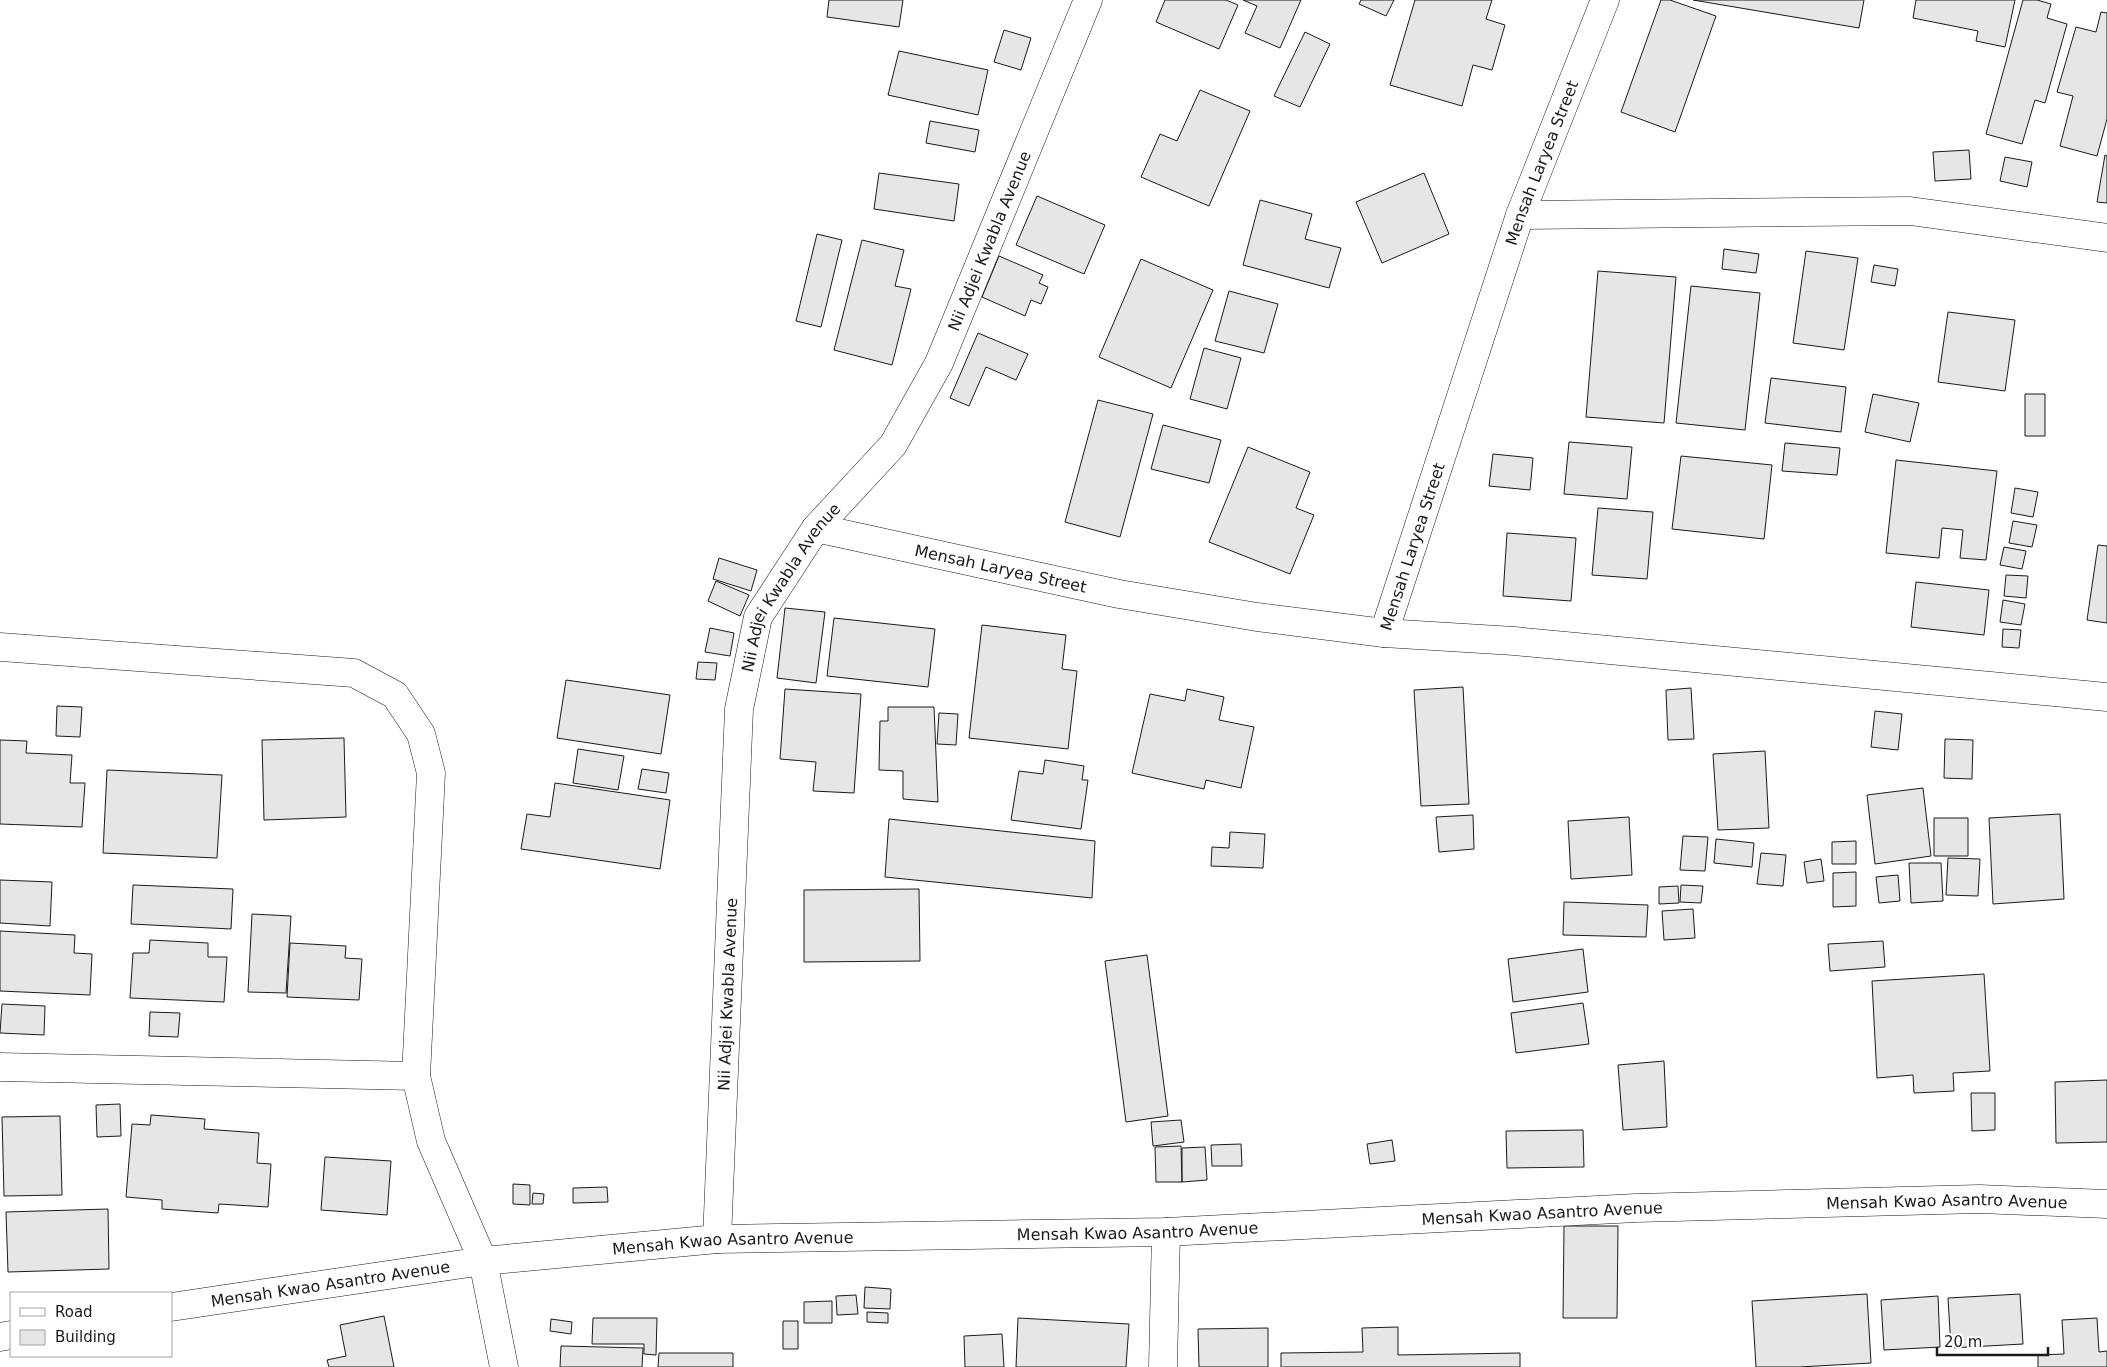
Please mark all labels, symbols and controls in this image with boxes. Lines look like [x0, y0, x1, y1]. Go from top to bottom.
street label: Mensah Laryea Street [1501, 78, 1582, 248]
street label: Nii Adjei Kwabla Avenue [944, 148, 1035, 334]
street label: Mensah Laryea Street [1376, 460, 1448, 633]
street label: Nii Adjei Kwabla Avenue [737, 499, 844, 674]
street label: Mensah Laryea Street [913, 540, 1088, 596]
street label: Nii Adjei Kwabla Avenue [714, 897, 741, 1091]
street label: Mensah Kwao Asantro Avenue [1826, 1189, 2068, 1213]
street label: Mensah Kwao Asantro Avenue [1421, 1198, 1663, 1228]
street label: Mensah Kwao Asantro Avenue [1017, 1218, 1259, 1244]
street label: Mensah Kwao Asantro Avenue [611, 1227, 854, 1258]
street label: Mensah Kwao Asantro Avenue [209, 1256, 451, 1311]
legend [10, 1292, 172, 1357]
text: Road [55, 1303, 93, 1321]
scale bar [1937, 1324, 2048, 1356]
text: Building [55, 1328, 116, 1346]
text: 20 m [1944, 1333, 1982, 1351]

